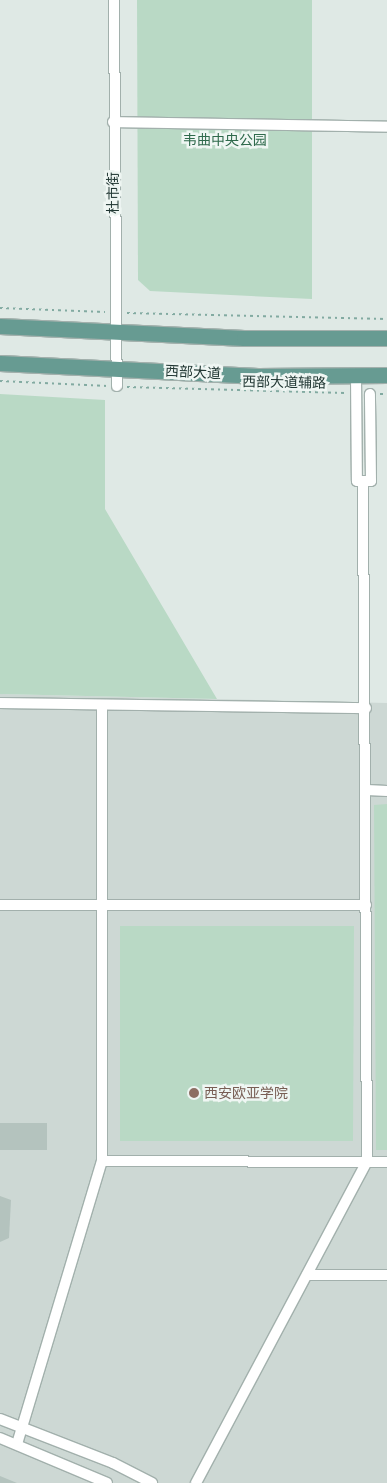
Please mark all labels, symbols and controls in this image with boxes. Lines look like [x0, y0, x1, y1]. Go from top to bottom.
park label: 韦曲中央公园 [183, 132, 267, 148]
street label: 杜市街 [105, 172, 121, 214]
street label: 西部大道 [165, 362, 221, 382]
street label: 西部大道辅路 [242, 373, 326, 391]
place label: 西安欧亚学院 [204, 1085, 288, 1101]
marker: 西安欧亚学院 [188, 1087, 200, 1099]

